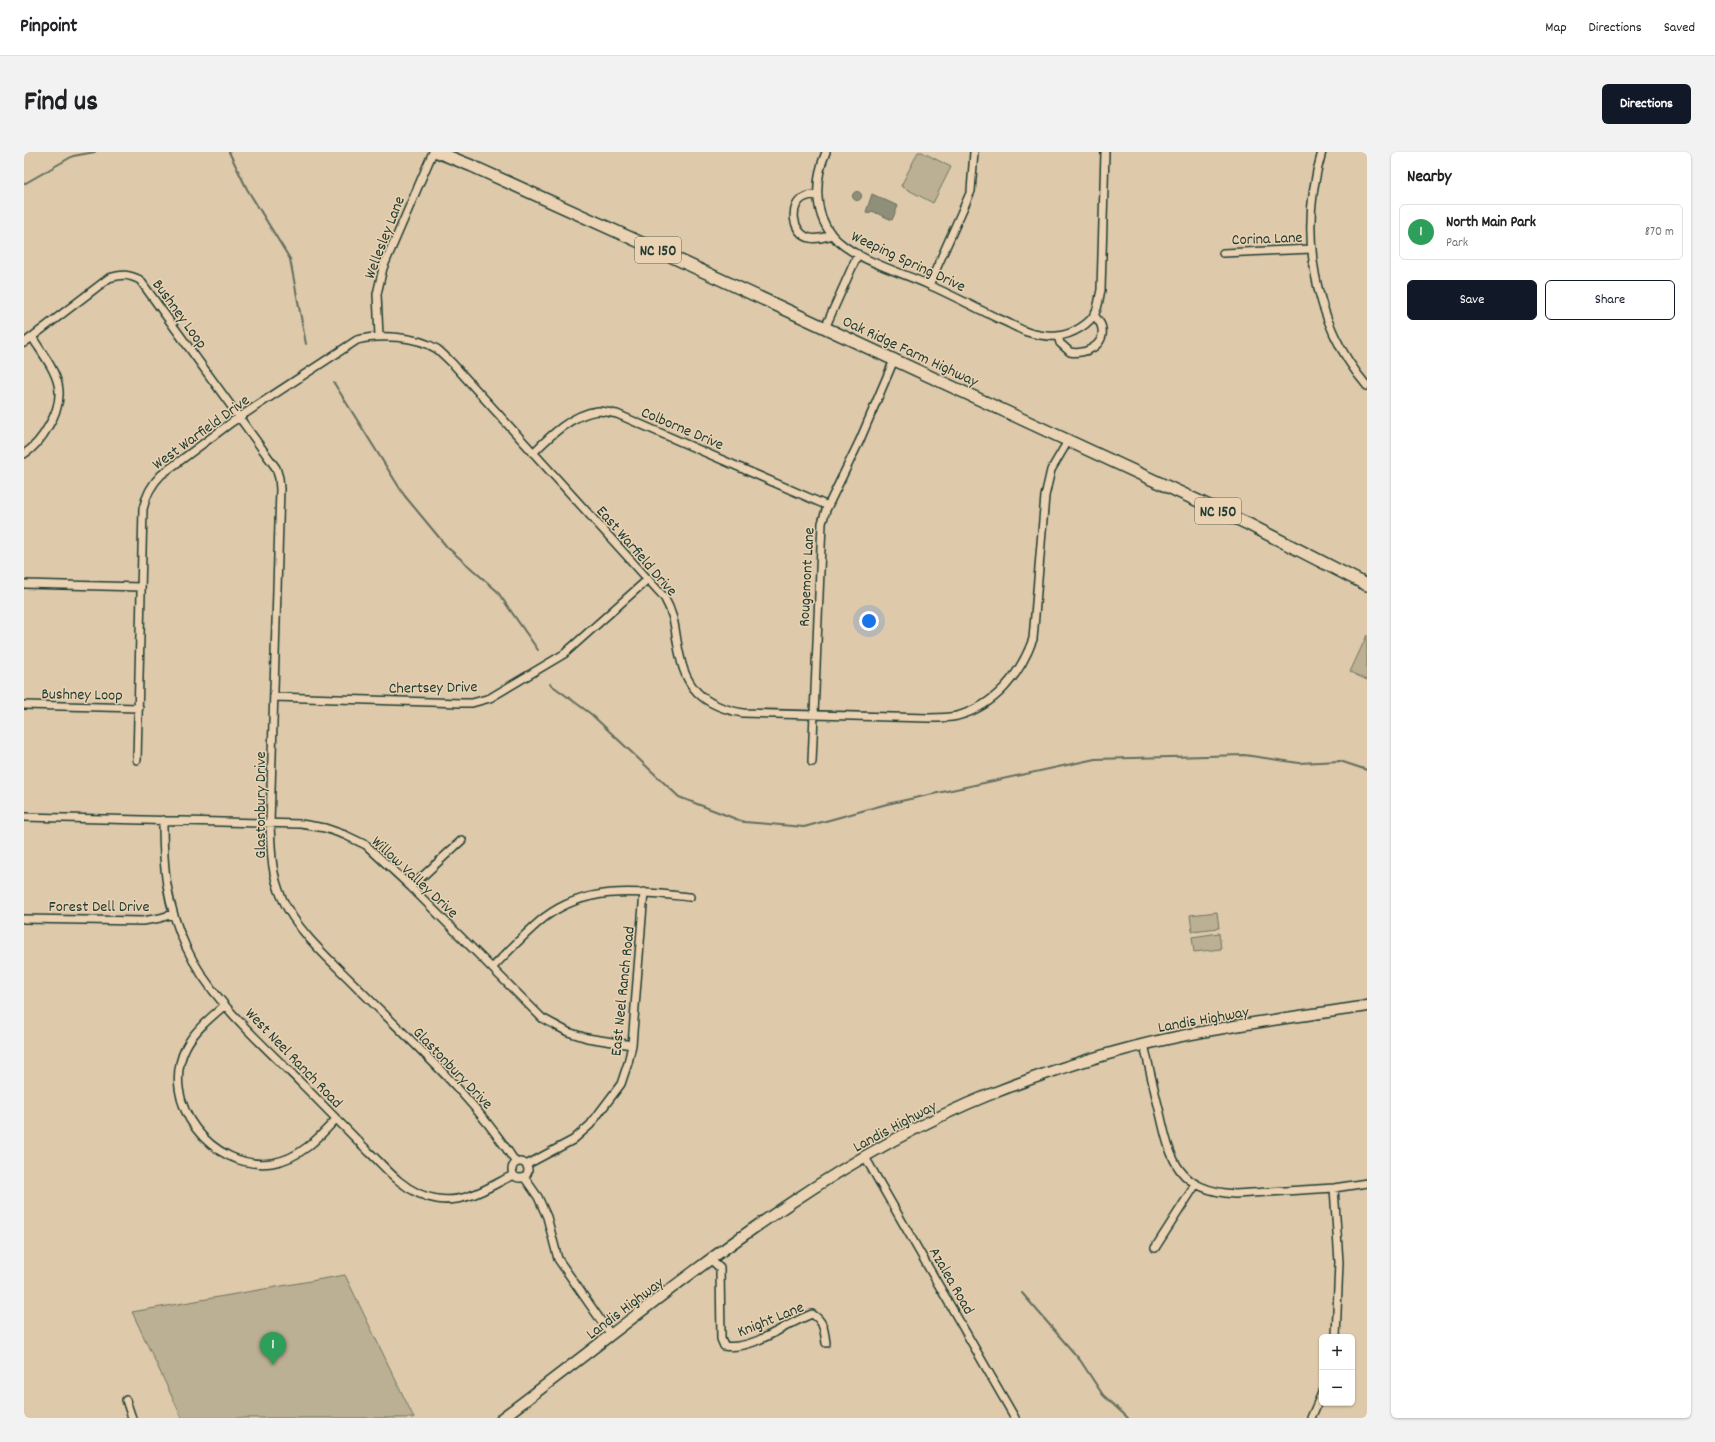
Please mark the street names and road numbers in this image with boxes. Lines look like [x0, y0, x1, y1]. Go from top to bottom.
street label: Wellesley Lane [359, 193, 412, 283]
street label: Weeping Spring Drive [847, 226, 969, 299]
street label: Corina Lane [1231, 227, 1303, 252]
road number: NC 150 [635, 237, 681, 263]
street label: Bushney Loop [146, 275, 212, 354]
street label: Oak Ridge Farm Highway [838, 311, 982, 394]
street label: West Warfield Drive [148, 390, 255, 476]
street label: Colborne Drive [637, 402, 727, 457]
road number: NC 150 [1195, 498, 1241, 524]
street label: East Warfield Drive [590, 501, 682, 602]
street label: Rougemont Lane [793, 527, 822, 627]
street label: Chertsey Drive [388, 676, 478, 701]
street label: Bushney Loop [41, 683, 123, 708]
street label: Glastonbury Drive [250, 751, 273, 859]
street label: Willow Valley Drive [366, 831, 463, 924]
street label: Forest Dell Drive [49, 896, 149, 919]
street label: East Neel Ranch Road [605, 925, 642, 1057]
street label: Landis Highway [1156, 1001, 1251, 1040]
street label: West Neel Ranch Road [239, 1003, 347, 1114]
street label: Glastonbury Drive [407, 1022, 498, 1115]
street label: Landis Highway [849, 1095, 942, 1159]
street label: Azalea Road [922, 1243, 979, 1319]
street label: Landis Highway [582, 1272, 670, 1346]
street label: Knight Lane [734, 1297, 808, 1344]

